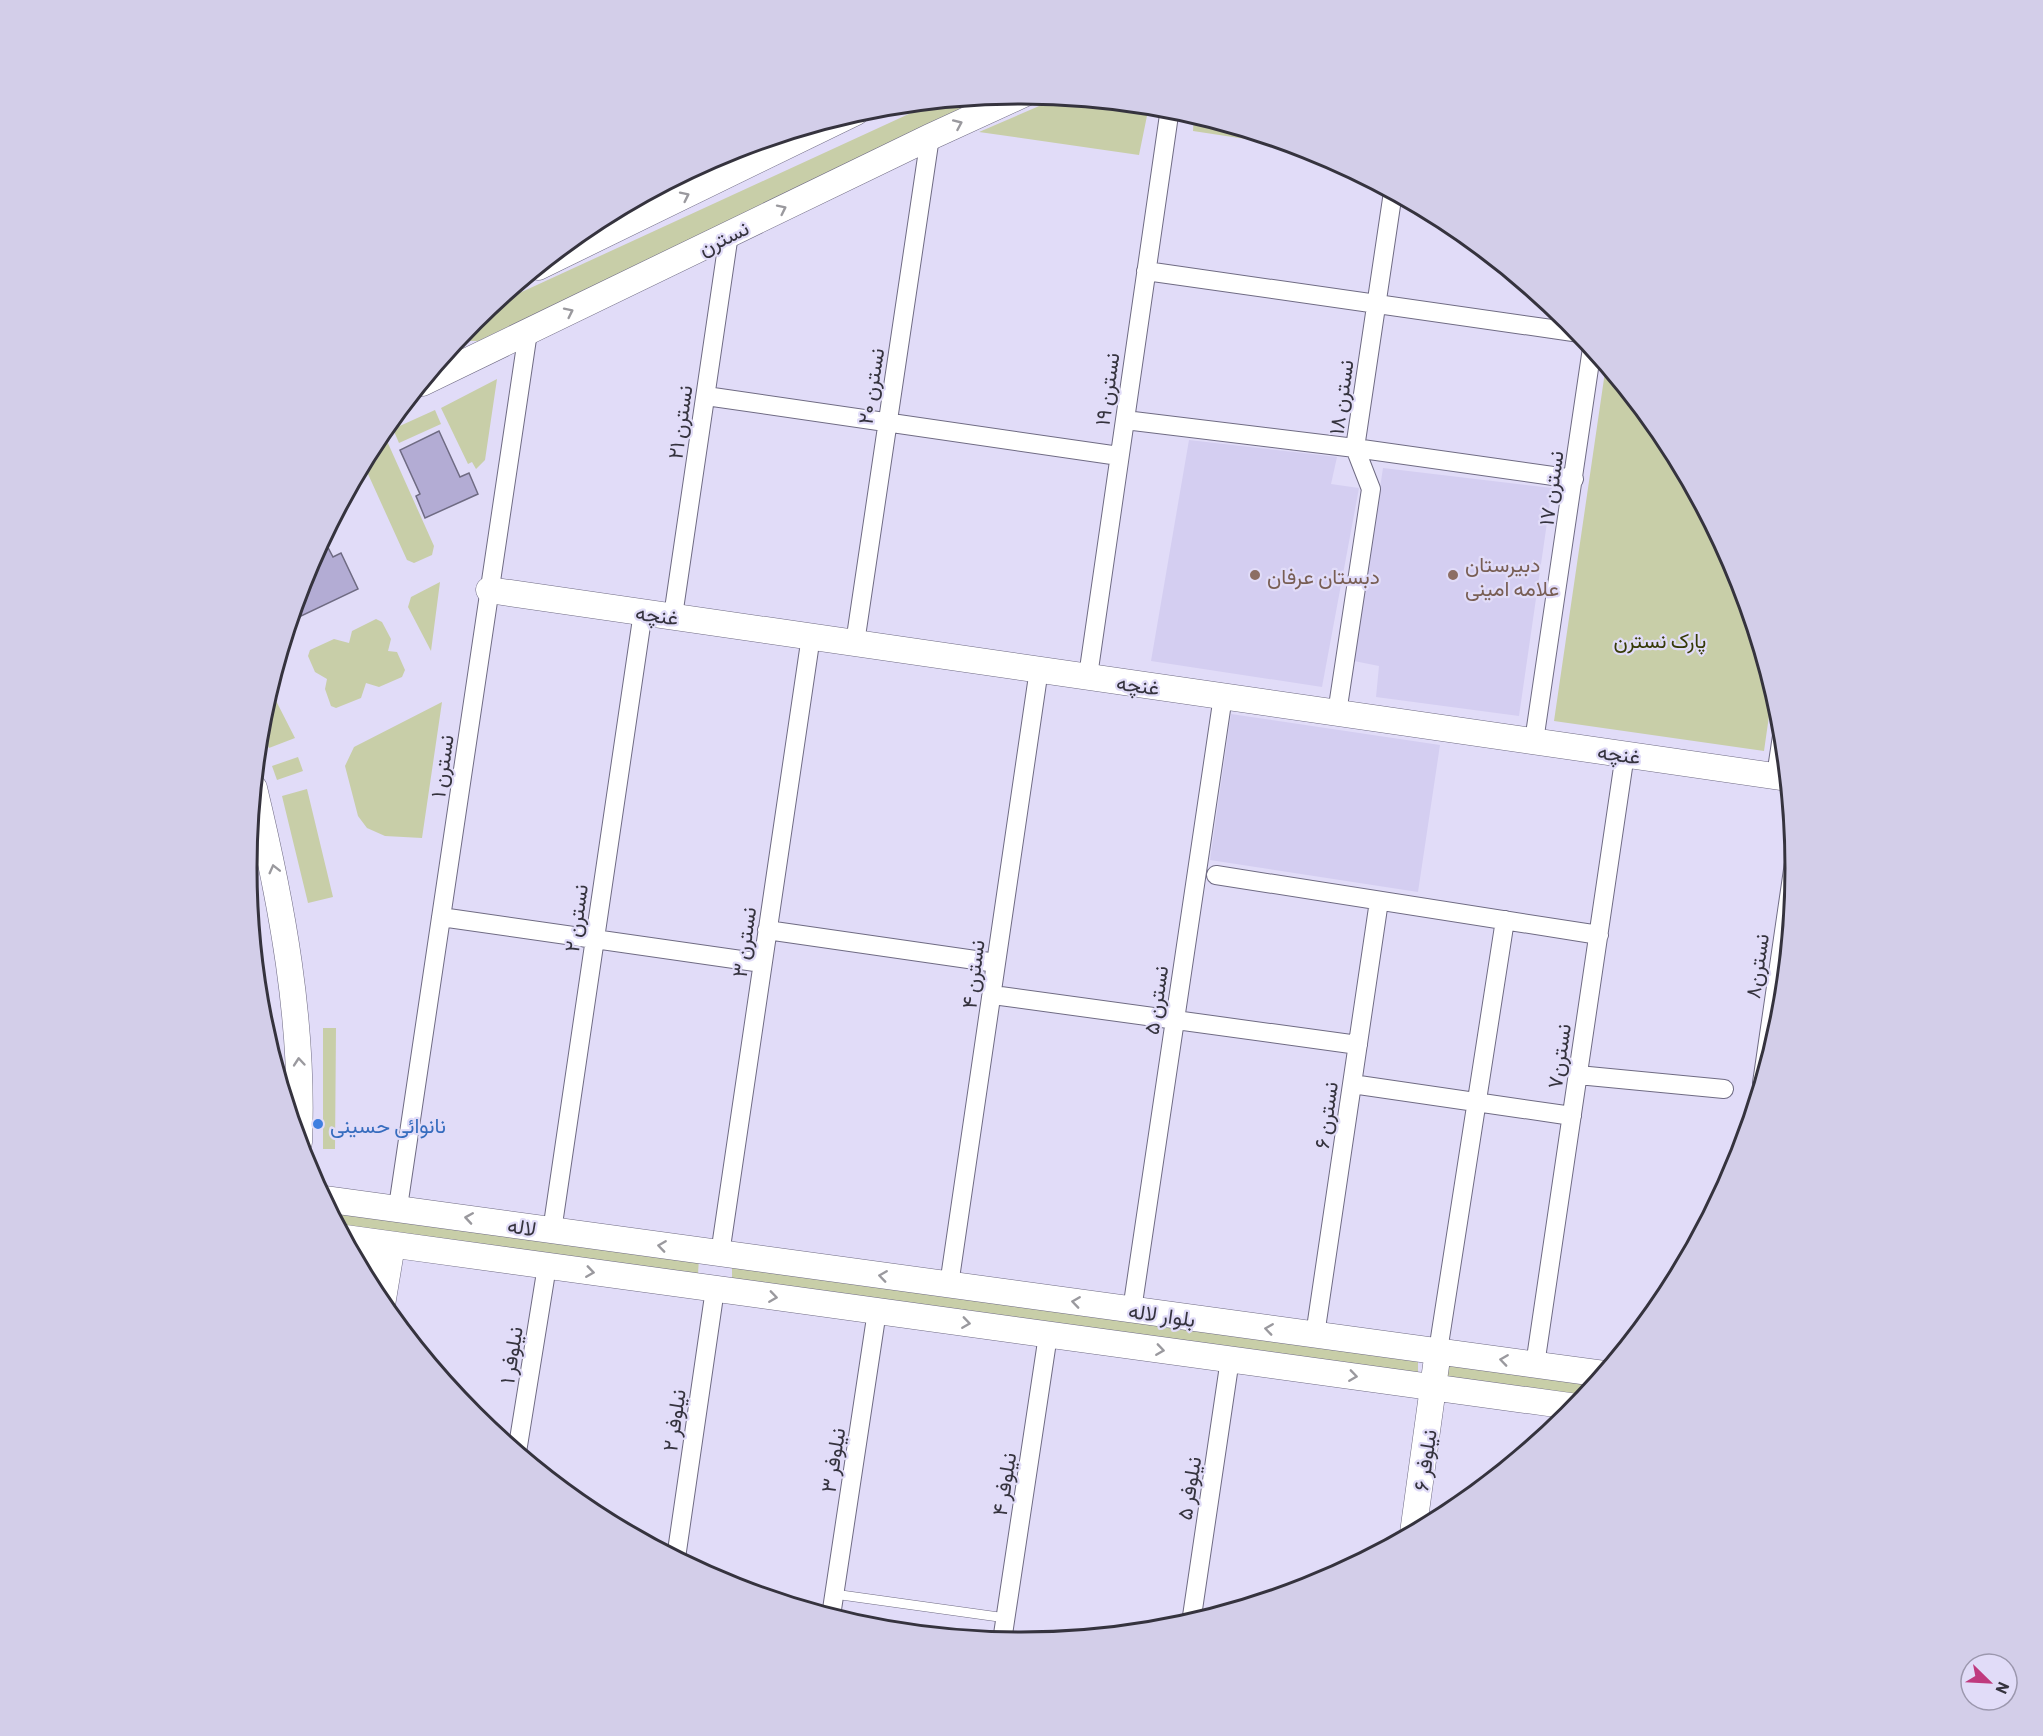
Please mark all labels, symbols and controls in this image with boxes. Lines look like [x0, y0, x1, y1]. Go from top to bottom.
one-way arrow [951, 120, 962, 132]
one-way arrow [678, 191, 689, 203]
one-way arrow [776, 204, 787, 216]
street label: نسترن [694, 214, 753, 262]
one-way arrow [562, 308, 573, 320]
street label: نسترن ۲۰ [852, 346, 890, 426]
street label: نسترن ۱۹ [1089, 351, 1125, 427]
street label: نسترن ۱۸ [1322, 358, 1360, 436]
street label: نسترن ۲۱ [661, 384, 699, 461]
street label: نسترن ۱۷ [1532, 449, 1570, 527]
place label: دبیرستان علامه امینی [1465, 551, 1559, 601]
place label: دبستان عرفان [1267, 563, 1380, 590]
marker: دبستان عرفان [1248, 568, 1262, 582]
marker: دبیرستان علامه امینی [1446, 568, 1460, 582]
street label: غنچه [633, 599, 680, 632]
park label: پارک نسترن [1614, 627, 1706, 655]
street label: غنچه [1114, 669, 1161, 702]
street label: نسترن ۱ [424, 733, 460, 799]
street label: غنچه [1595, 738, 1642, 771]
one-way arrow [268, 864, 281, 874]
street label: نسترن ۲ [558, 883, 594, 954]
street label: نسترن ۳ [726, 905, 762, 979]
street label: نسترن۸ [1739, 932, 1775, 1000]
street label: نسترن ۴ [955, 938, 991, 1010]
street label: نسترن ۵ [1138, 964, 1174, 1036]
street label: نسترن۷ [1541, 1022, 1577, 1090]
one-way arrow [293, 1058, 306, 1067]
street label: نسترن ۶ [1308, 1080, 1344, 1150]
place label: نانوائی حسینی [330, 1112, 446, 1139]
marker: نانوائی حسینی [311, 1117, 325, 1131]
street label: لاله [506, 1211, 538, 1241]
one-way arrow [465, 1212, 474, 1224]
one-way arrow [658, 1240, 667, 1252]
one-way arrow [586, 1265, 595, 1278]
one-way arrow [878, 1270, 888, 1282]
one-way arrow [769, 1290, 778, 1302]
one-way arrow [1072, 1297, 1081, 1309]
street label: بلوار لاله [1127, 1297, 1197, 1333]
one-way arrow [962, 1317, 971, 1329]
one-way arrow [1265, 1323, 1274, 1335]
street label: نیلوفر ۱ [493, 1325, 529, 1386]
one-way arrow [1155, 1343, 1164, 1355]
one-way arrow [1500, 1355, 1509, 1367]
one-way arrow [1348, 1369, 1357, 1382]
street label: نیلوفر ۲ [656, 1387, 692, 1453]
street label: نیلوفر ۳ [815, 1426, 851, 1495]
street label: نیلوفر ۶ [1407, 1428, 1443, 1493]
street label: نیلوفر ۴ [986, 1451, 1022, 1518]
street label: نیلوفر ۵ [1171, 1454, 1207, 1522]
north arrow [1959, 1652, 2019, 1712]
text: N [1992, 1680, 2014, 1697]

